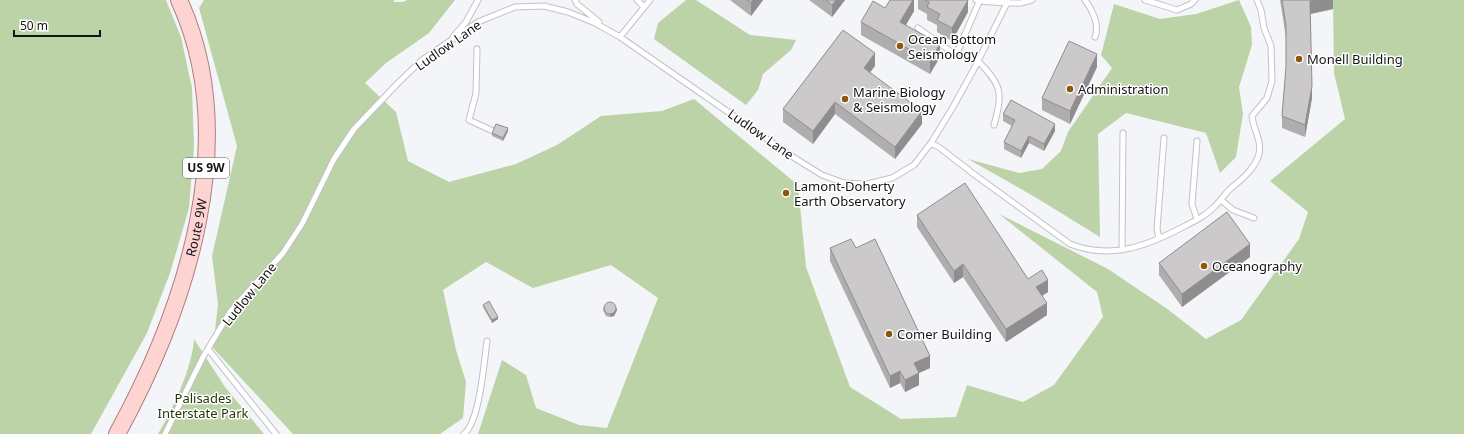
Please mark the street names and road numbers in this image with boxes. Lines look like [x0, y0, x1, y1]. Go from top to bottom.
street label: Ludlow Lane [411, 16, 485, 74]
street label: Ludlow Lane [724, 105, 798, 163]
road number: US 9W [183, 158, 229, 178]
street label: Route 9W [181, 197, 211, 259]
street label: Ludlow Lane [218, 258, 280, 330]

